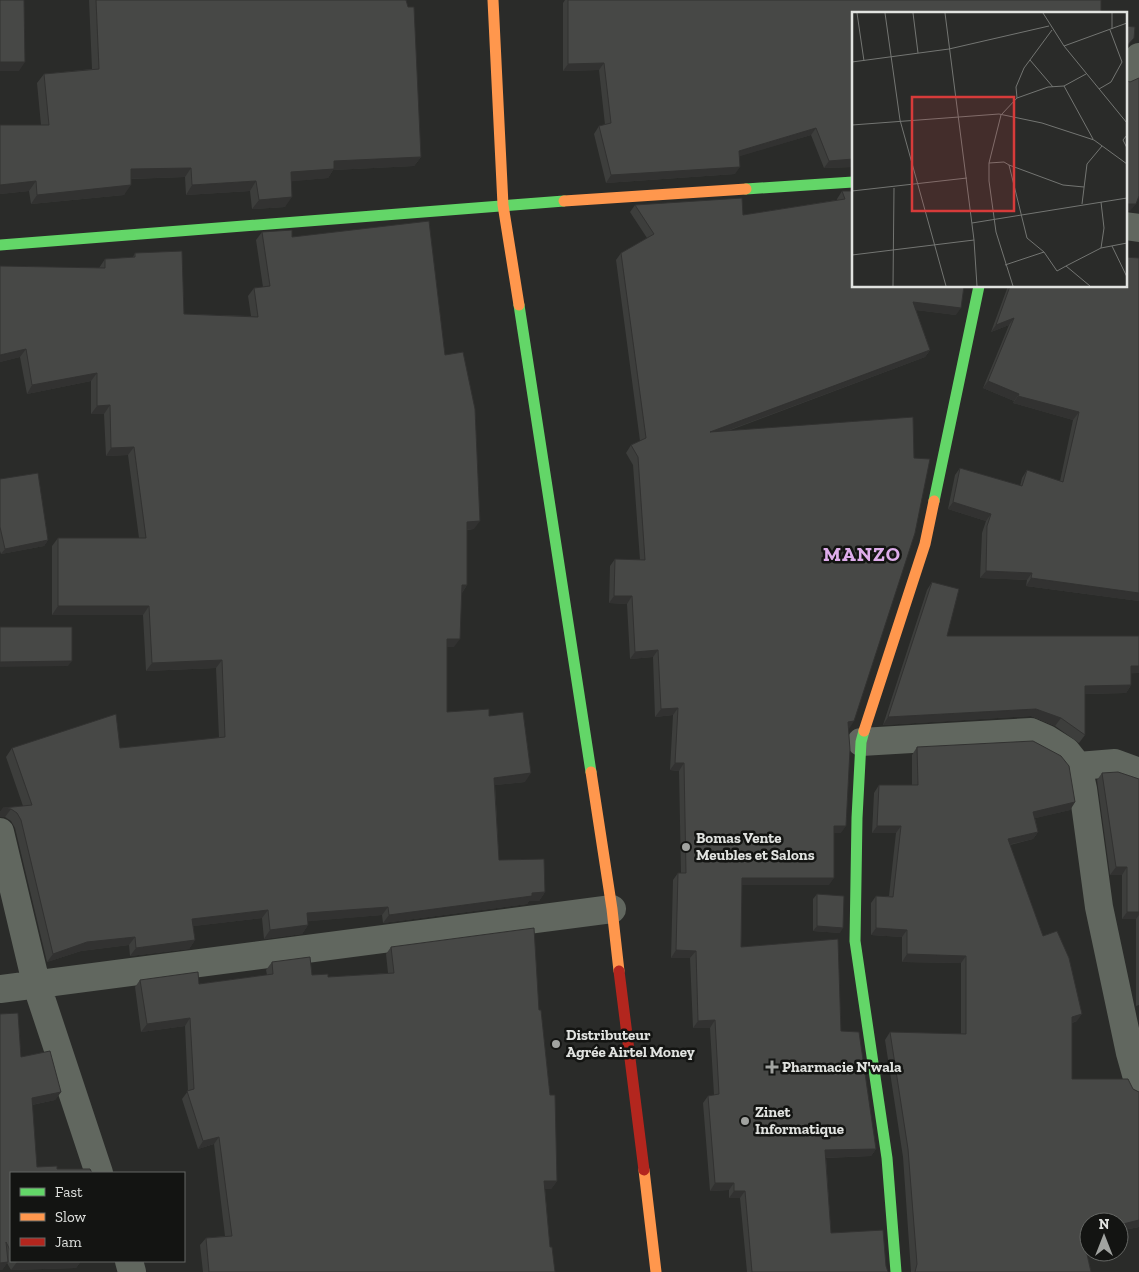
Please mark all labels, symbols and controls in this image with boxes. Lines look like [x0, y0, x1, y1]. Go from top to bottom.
inset map [852, 12, 1126, 288]
district label: MANZO [823, 542, 901, 566]
place label: Bomas Vente Meubles et Salons [696, 829, 815, 864]
marker: Bomas Vente Meubles et Salons [680, 841, 692, 853]
place label: Distributeur Agrée Airtel Money [566, 1026, 695, 1061]
marker: Distributeur Agrée Airtel Money [550, 1038, 562, 1050]
place label: Pharmacie N'wala [782, 1058, 902, 1076]
marker: Pharmacie N'wala [766, 1061, 778, 1073]
place label: Zinet Informatique [755, 1103, 844, 1138]
marker: Zinet Informatique [739, 1115, 751, 1127]
legend [10, 1172, 185, 1262]
text: Fast [55, 1183, 83, 1201]
text: Slow [55, 1208, 87, 1226]
north arrow [1079, 1212, 1129, 1262]
text: N [1099, 1216, 1110, 1233]
text: Jam [55, 1233, 82, 1251]

